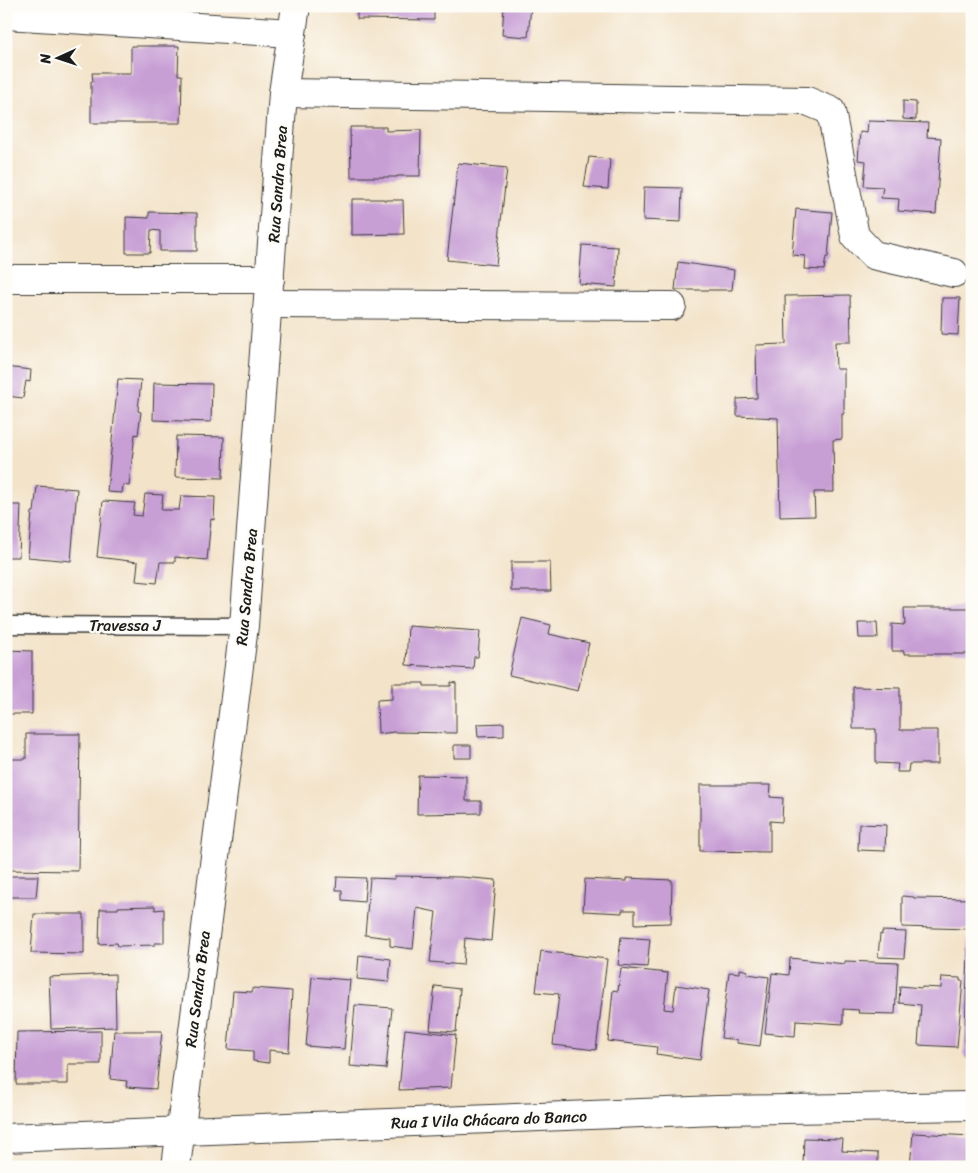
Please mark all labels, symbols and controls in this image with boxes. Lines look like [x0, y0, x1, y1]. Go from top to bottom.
north arrow [32, 32, 82, 82]
text: N [33, 53, 58, 65]
street label: Rua Sandra Brea [259, 125, 296, 244]
street label: Rua Sandra Brea [227, 527, 266, 647]
street label: Travessa J [89, 611, 161, 640]
street label: Rua Sandra Brea [176, 929, 219, 1049]
street label: Rua I Vila Chácara do Banco [391, 1102, 587, 1137]

